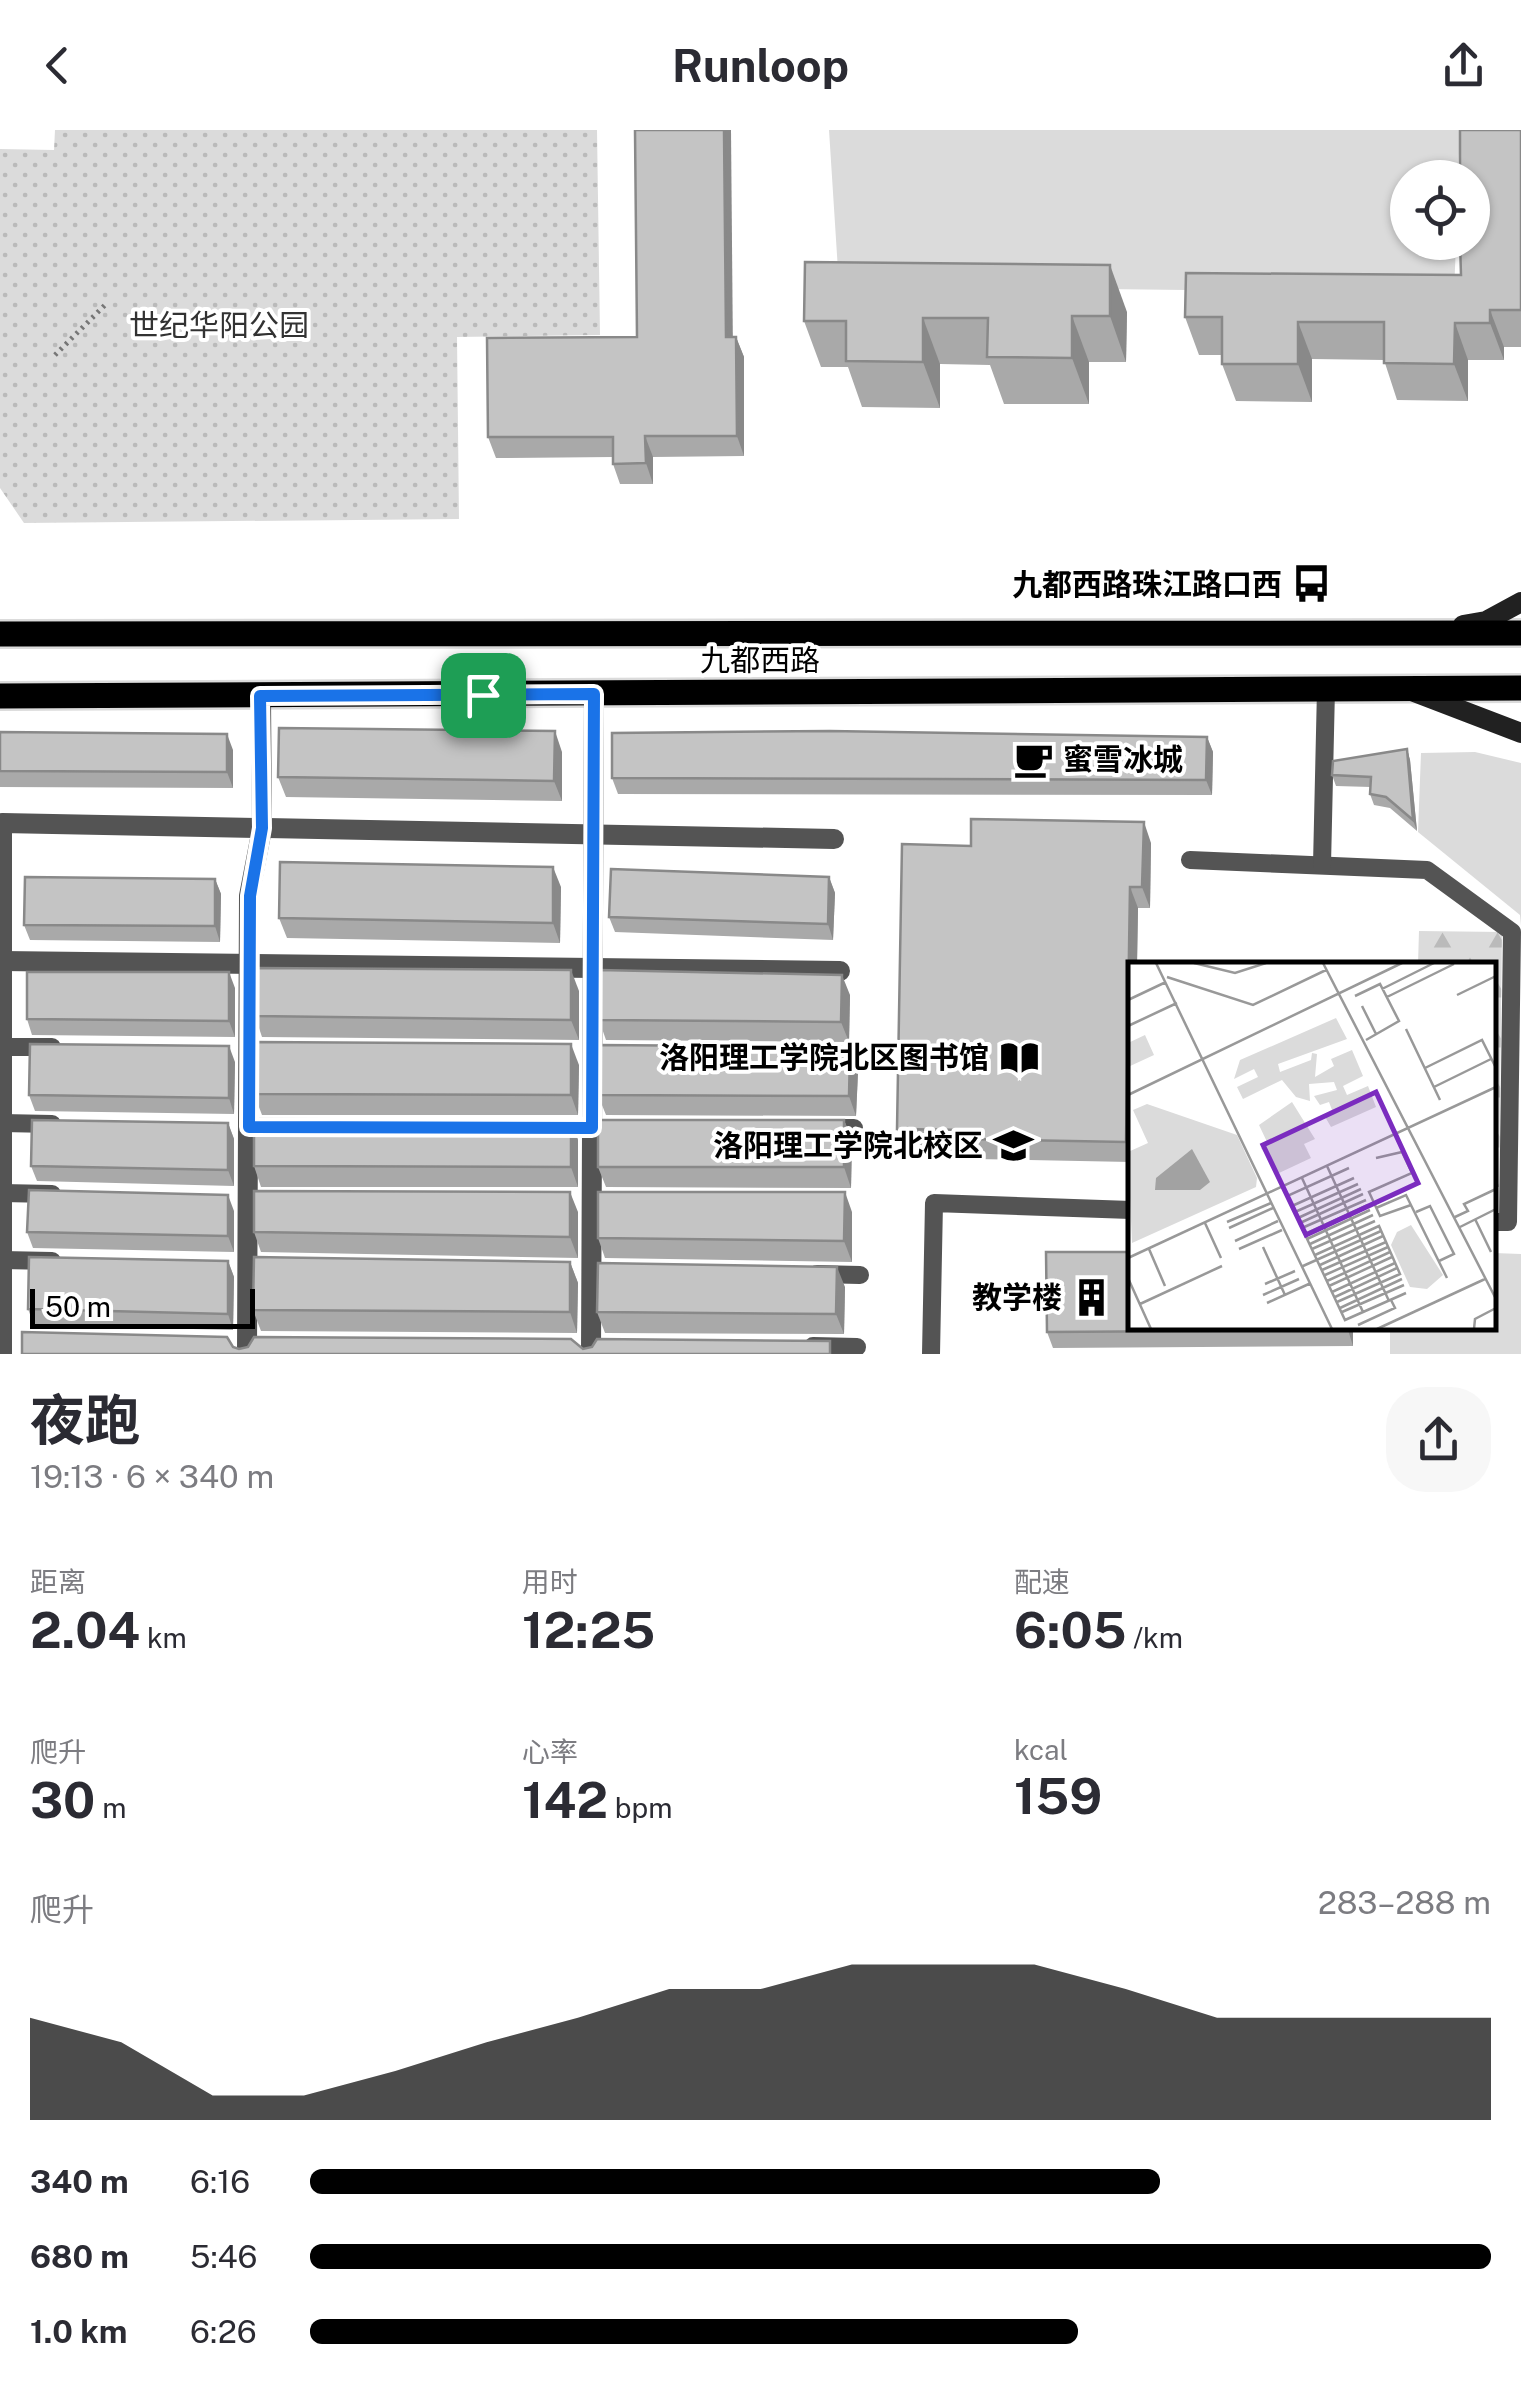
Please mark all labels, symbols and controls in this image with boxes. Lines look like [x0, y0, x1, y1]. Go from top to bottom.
icon: back [30, 38, 85, 93]
icon: share [1436, 38, 1491, 93]
text: Runloop [672, 39, 849, 92]
map controls [1390, 160, 1490, 260]
button: locate [1390, 160, 1490, 260]
park label: 世纪华阳公园 [129, 307, 309, 343]
bus stop icon: 九都西路珠江路口西 [1291, 563, 1333, 605]
place label: 九都西路珠江路口西 [1012, 566, 1282, 602]
street label: 九都西路 [700, 642, 820, 678]
pin [441, 653, 526, 738]
icon: arrive [456, 668, 511, 723]
cafe icon: 蜜雪冰城 [1012, 738, 1054, 780]
place label: 蜜雪冰城 [1063, 741, 1183, 777]
inset map [1128, 962, 1496, 1329]
library icon: 洛阳理工学院北区图书馆 [998, 1036, 1040, 1078]
place label: 洛阳理工学院北区图书馆 [659, 1039, 989, 1075]
school or university icon: 洛阳理工学院北校区 [992, 1124, 1034, 1166]
place label: 洛阳理工学院北校区 [713, 1127, 983, 1163]
building icon: 教学楼 [1071, 1276, 1113, 1318]
place label: 教学楼 [972, 1279, 1062, 1315]
scale bar [30, 1284, 255, 1328]
text: 50 m [45, 1290, 111, 1323]
button: share [1386, 1387, 1491, 1492]
text: 夜跑 [30, 1388, 140, 1452]
text: 19:13 · 6 × 340 m [30, 1458, 274, 1495]
text: 距离 [30, 1565, 86, 1598]
text: 用时 [522, 1565, 578, 1598]
text: 配速 [1014, 1565, 1070, 1598]
text: 2.04 [30, 1600, 140, 1659]
text: 12:25 [522, 1600, 655, 1659]
text: 6:05 [1014, 1600, 1126, 1659]
text: km [140, 1621, 187, 1654]
text: /km [1126, 1621, 1183, 1654]
text: kcal [1014, 1733, 1068, 1766]
text: 爬升 [30, 1735, 86, 1768]
text: 心率 [522, 1735, 578, 1768]
text: 159 [1014, 1766, 1102, 1825]
text: 30 [30, 1770, 95, 1829]
text: 142 [522, 1770, 608, 1829]
text: m [95, 1791, 126, 1824]
text: bpm [608, 1791, 672, 1824]
text: 283–288 m [1318, 1884, 1491, 1921]
text: 爬升 [30, 1891, 94, 1928]
text: 340 m [30, 2163, 129, 2200]
text: 6:16 [190, 2163, 250, 2200]
text: 680 m [30, 2238, 129, 2275]
text: 5:46 [190, 2238, 258, 2275]
text: 1.0 km [30, 2313, 127, 2350]
text: 6:26 [190, 2313, 257, 2350]

